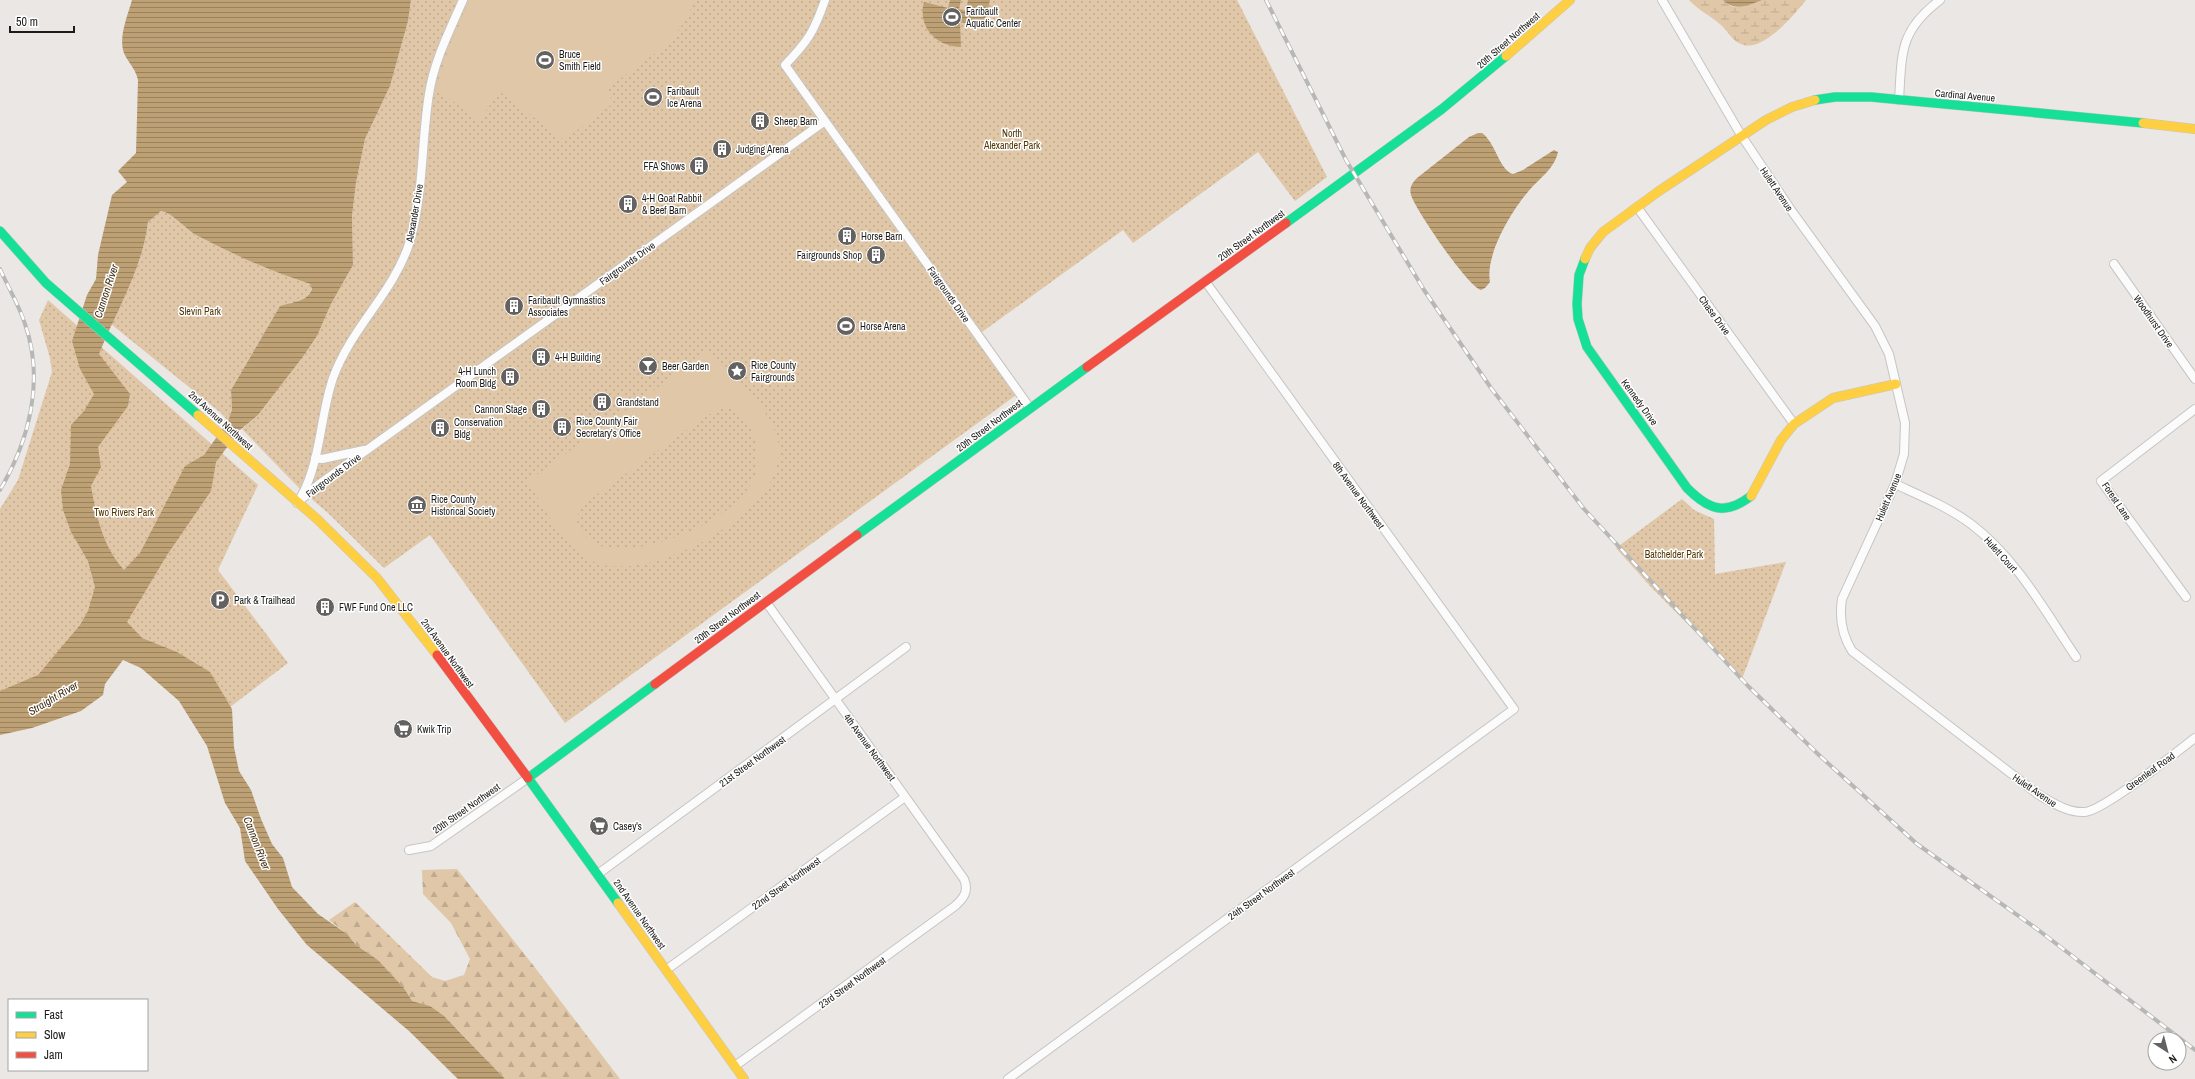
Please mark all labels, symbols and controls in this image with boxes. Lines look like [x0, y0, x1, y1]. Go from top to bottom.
place label: Faribault Aquatic Center [965, 5, 1021, 30]
sports icon: Faribault Aquatic Center [941, 6, 963, 28]
scale bar [10, 8, 74, 34]
street label: 20th Street Northwest [1474, 9, 1543, 71]
text: 50 m [16, 14, 38, 30]
place label: Bruce Smith Field [559, 48, 601, 73]
sports icon: Bruce Smith Field [534, 49, 556, 71]
place label: Faribault Ice Arena [667, 85, 702, 110]
sports icon: Faribault Ice Arena [642, 86, 664, 108]
street label: Cardinal Avenue [1934, 86, 1996, 105]
building icon: Sheep Barn [749, 110, 771, 132]
place label: Sheep Barn [774, 115, 817, 128]
park label: North Alexander Park [983, 127, 1041, 152]
building icon: Judging Arena [711, 138, 733, 160]
place label: Judging Arena [736, 143, 789, 156]
building icon: FFA Shows [688, 155, 710, 177]
place label: FFA Shows [644, 160, 685, 173]
street label: Hulett Avenue [1757, 165, 1796, 214]
street label: Alexander Drive [403, 183, 426, 244]
place label: 4-H Goat Rabbit & Beef Barn [642, 192, 702, 217]
building icon: 4-H Goat Rabbit & Beef Barn [617, 193, 639, 215]
street label: 20th Street Northwest [1215, 206, 1288, 264]
building icon: Horse Barn [836, 225, 858, 247]
place label: Horse Barn [861, 230, 902, 243]
street label: Fairgrounds Drive [597, 239, 658, 288]
building icon: Fairgrounds Shop [865, 244, 887, 266]
place label: Fairgrounds Shop [797, 249, 862, 262]
water label: Cannon River [91, 261, 122, 320]
street label: Fairgrounds Drive [924, 264, 973, 325]
street label: Woodhurst Drive [2131, 292, 2177, 351]
street label: Chase Drive [1696, 293, 1734, 338]
place label: Faribault Gymnastics Associates [527, 294, 606, 319]
building icon: Faribault Gymnastics Associates [503, 295, 525, 317]
park label: Slevin Park [179, 305, 222, 318]
sports icon: Horse Arena [835, 315, 857, 337]
place label: Horse Arena [860, 320, 906, 333]
building icon: 4-H Building [530, 346, 552, 368]
place label: 4-H Building [555, 351, 601, 364]
bar icon: Beer Garden [637, 355, 659, 377]
place label: Rice County Fairgrounds [751, 359, 797, 384]
place label: Beer Garden [662, 360, 709, 373]
place icon: Rice County Fairgrounds [726, 360, 748, 382]
place label: 4-H Lunch Room Bldg [455, 365, 496, 390]
building icon: 4-H Lunch Room Bldg [499, 366, 521, 388]
street label: Kennedy Drive [1618, 377, 1661, 428]
street label: 2nd Avenue Northwest [186, 388, 256, 453]
building icon: Grandstand [591, 391, 613, 413]
place label: Grandstand [616, 396, 659, 409]
street label: 20th Street Northwest [954, 396, 1025, 454]
building icon: Cannon Stage [530, 398, 552, 420]
place label: Cannon Stage [475, 403, 527, 416]
place label: Rice County Fair Secretary's Office [576, 415, 641, 440]
place label: Conservation Bldg [454, 416, 503, 441]
building icon: Rice County Fair Secretary's Office [551, 416, 573, 438]
building icon: Conservation Bldg [429, 417, 451, 439]
street label: Fairgrounds Drive [303, 450, 364, 500]
street label: 8th Avenue Northwest [1330, 459, 1388, 532]
street label: Hulett Avenue [1873, 471, 1905, 523]
street label: Forest Lane [2099, 480, 2134, 523]
place label: Rice County Historical Society [431, 493, 496, 518]
museum icon: Rice County Historical Society [406, 494, 428, 516]
park label: Two Rivers Park [94, 506, 155, 519]
street label: Hulett Court [1981, 534, 2021, 575]
park label: Batchelder Park [1645, 548, 1704, 561]
street label: 20th Street Northwest [692, 588, 763, 646]
parking icon: Park & Trailhead [209, 589, 231, 611]
place label: Park & Trailhead [234, 594, 295, 607]
building icon: FWF Fund One LLC [314, 596, 336, 618]
place label: FWF Fund One LLC [339, 601, 413, 614]
street label: 2nd Avenue Northwest [418, 616, 477, 691]
water label: Straight River [26, 677, 81, 718]
street label: 4th Avenue Northwest [841, 711, 899, 784]
supermarket icon: Kwik Trip [392, 718, 414, 740]
place label: Kwik Trip [417, 723, 452, 736]
street label: 21st Street Northwest [717, 733, 789, 790]
street label: Greenleaf Road [2123, 749, 2178, 794]
street label: Hulett Avenue [2010, 771, 2060, 810]
street label: 20th Street Northwest [430, 780, 503, 836]
water label: Cannon River [240, 815, 274, 872]
supermarket icon: Casey's [588, 815, 610, 837]
place label: Casey's [613, 820, 642, 833]
street label: 22nd Street Northwest [749, 854, 824, 913]
street label: 24th Street Northwest [1225, 865, 1298, 923]
street label: 2nd Avenue Northwest [611, 877, 669, 952]
street label: 23rd Street Northwest [816, 953, 889, 1011]
legend [8, 999, 148, 1071]
text: Fast [44, 1007, 63, 1023]
text: Slow [44, 1027, 66, 1043]
north arrow [2147, 1031, 2187, 1071]
text: Jam [44, 1047, 63, 1063]
text: N [2166, 1052, 2180, 1067]

